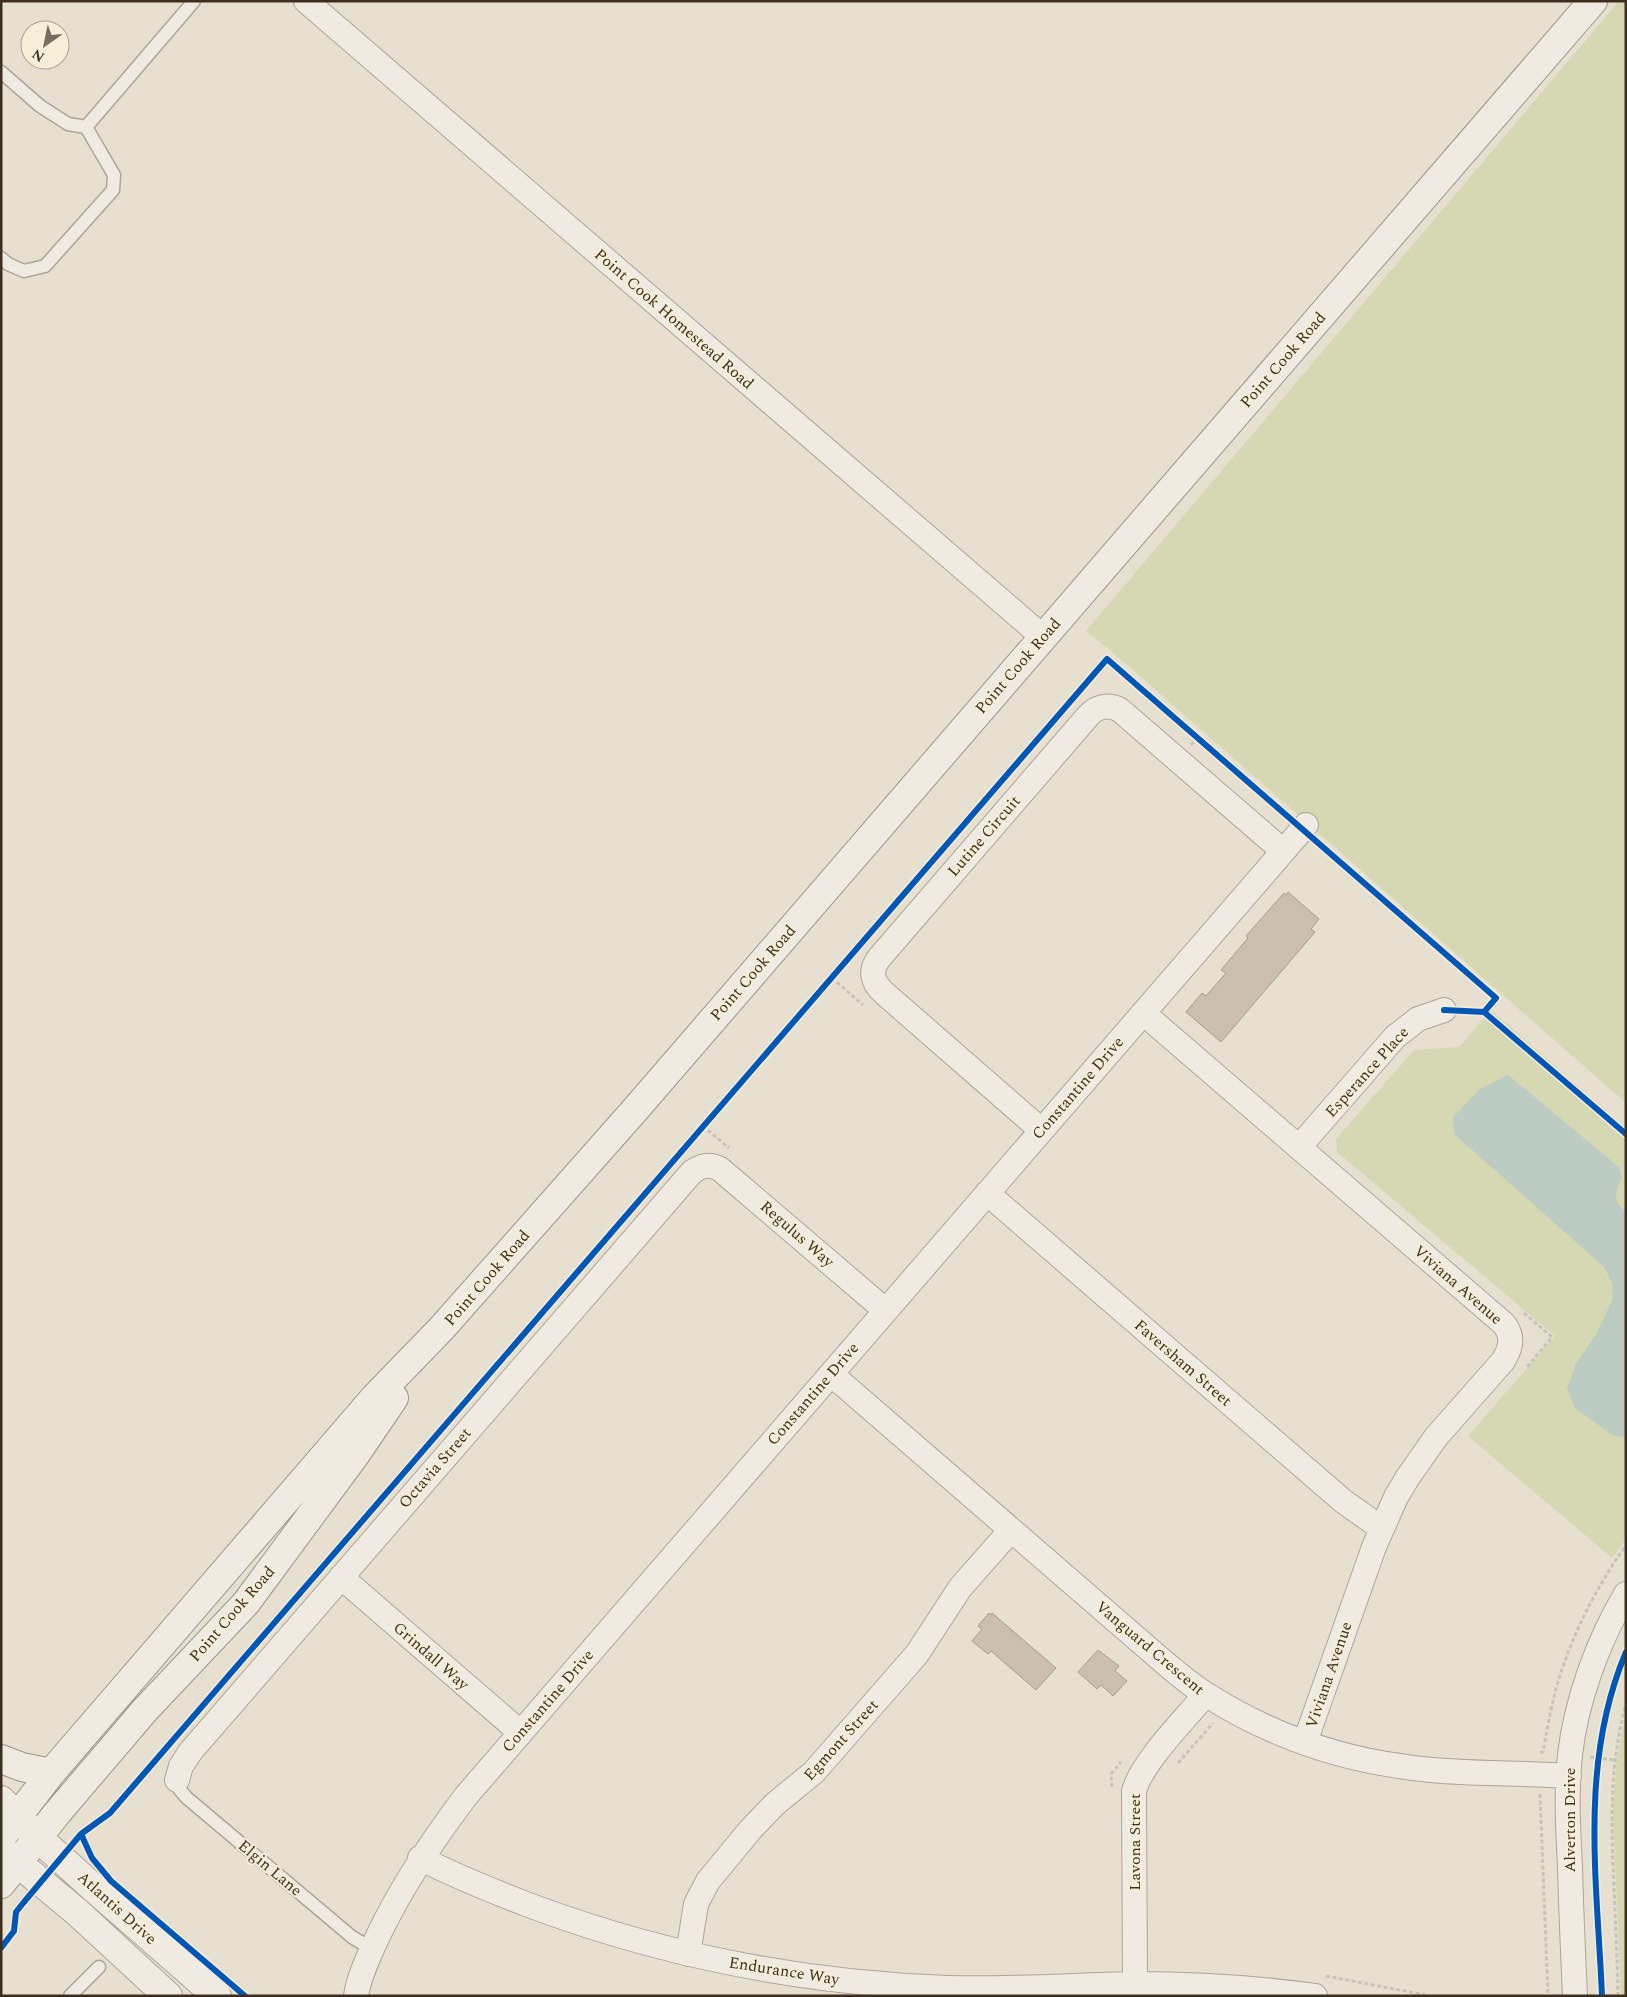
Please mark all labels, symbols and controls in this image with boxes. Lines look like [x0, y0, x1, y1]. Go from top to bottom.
north arrow [20, 20, 70, 70]
text: N [28, 44, 49, 67]
street label: Point Cook Homestead Road [589, 243, 759, 395]
street label: Point Cook Road [1234, 307, 1332, 413]
street label: Point Cook Road [969, 613, 1067, 719]
street label: Lutine Circuit [942, 790, 1026, 882]
street label: Point Cook Road [704, 920, 802, 1026]
street label: Esperance Place [1319, 1021, 1415, 1123]
street label: Constantine Drive [1026, 1031, 1130, 1145]
street label: Regulus Way [755, 1195, 840, 1274]
street label: Point Cook Road [438, 1225, 536, 1331]
street label: Viviana Avenue [1408, 1239, 1508, 1331]
street label: Faversham Street [1129, 1314, 1237, 1413]
street label: Constantine Drive [761, 1337, 865, 1451]
street label: Octavia Street [393, 1422, 477, 1514]
street label: Point Cook Road [183, 1561, 281, 1667]
street label: Vanguard Crescent [1090, 1595, 1210, 1701]
street label: Grindall Way [388, 1616, 475, 1697]
street label: Viviana Avenue [1300, 1619, 1358, 1731]
street label: Constantine Drive [496, 1644, 600, 1758]
street label: Egmont Street [798, 1694, 884, 1786]
street label: Alverton Drive [1558, 1767, 1582, 1873]
street label: Lavona Street [1123, 1793, 1147, 1891]
street label: Elgin Lane [233, 1834, 307, 1902]
street label: Atlantis Drive [72, 1866, 162, 1950]
street label: Endurance Way [727, 1950, 842, 1992]

